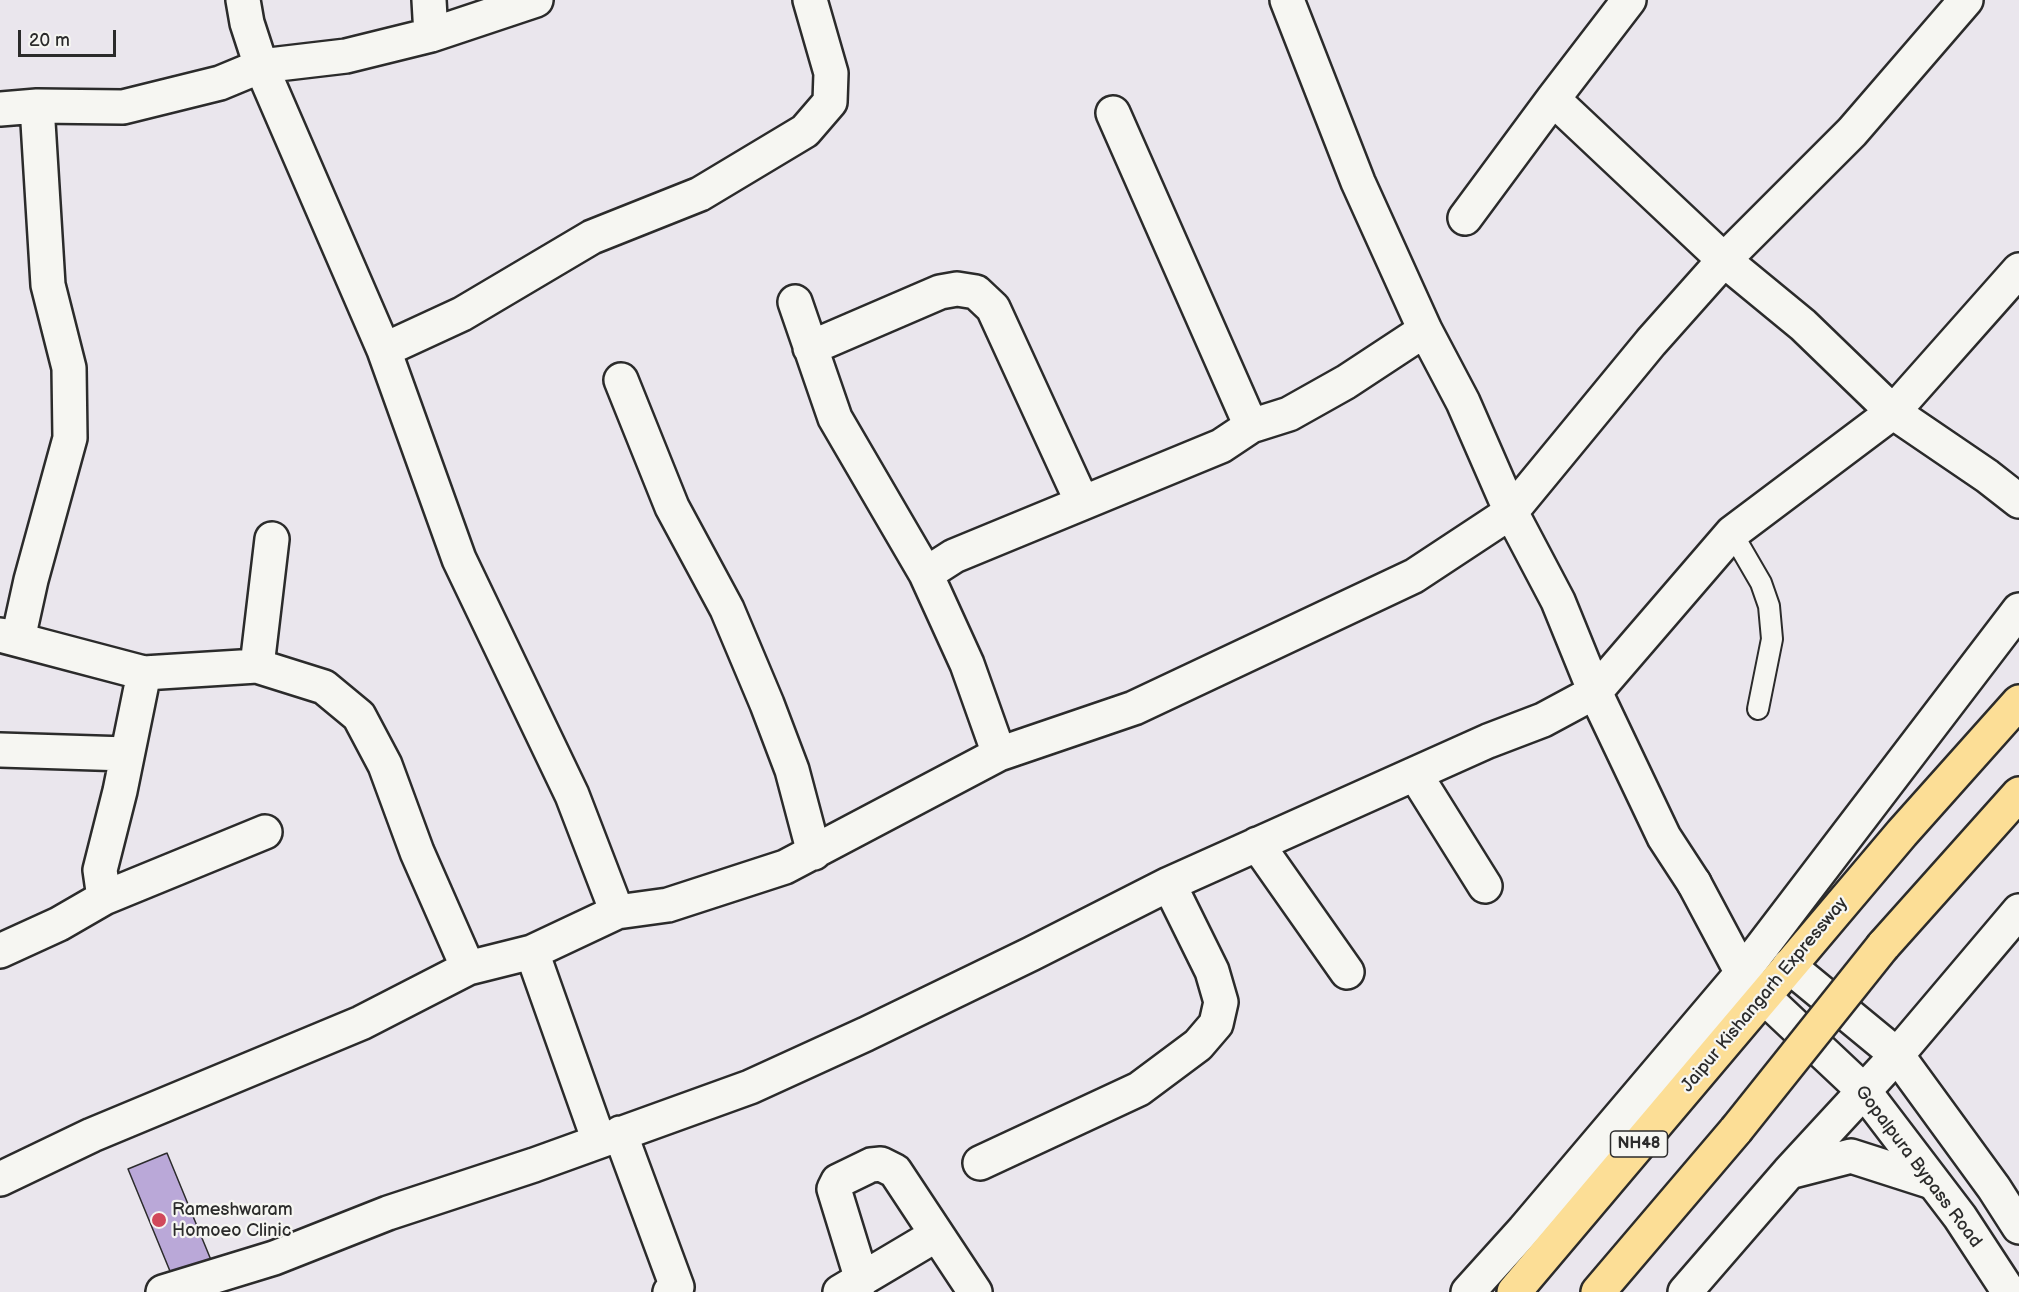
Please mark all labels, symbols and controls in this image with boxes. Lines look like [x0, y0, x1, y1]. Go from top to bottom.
scale bar [21, 18, 118, 56]
text: 20 m [29, 30, 70, 51]
street label: Jaipur Kishangarh Expressway [1677, 893, 1853, 1097]
street label: Gopalpura Bypass Road [1850, 1082, 1986, 1252]
road number: NH48 [1610, 1131, 1668, 1157]
place label: Rameshwaram Homoeo Clinic [172, 1199, 293, 1242]
marker: Rameshwaram Homoeo Clinic [150, 1211, 168, 1229]

